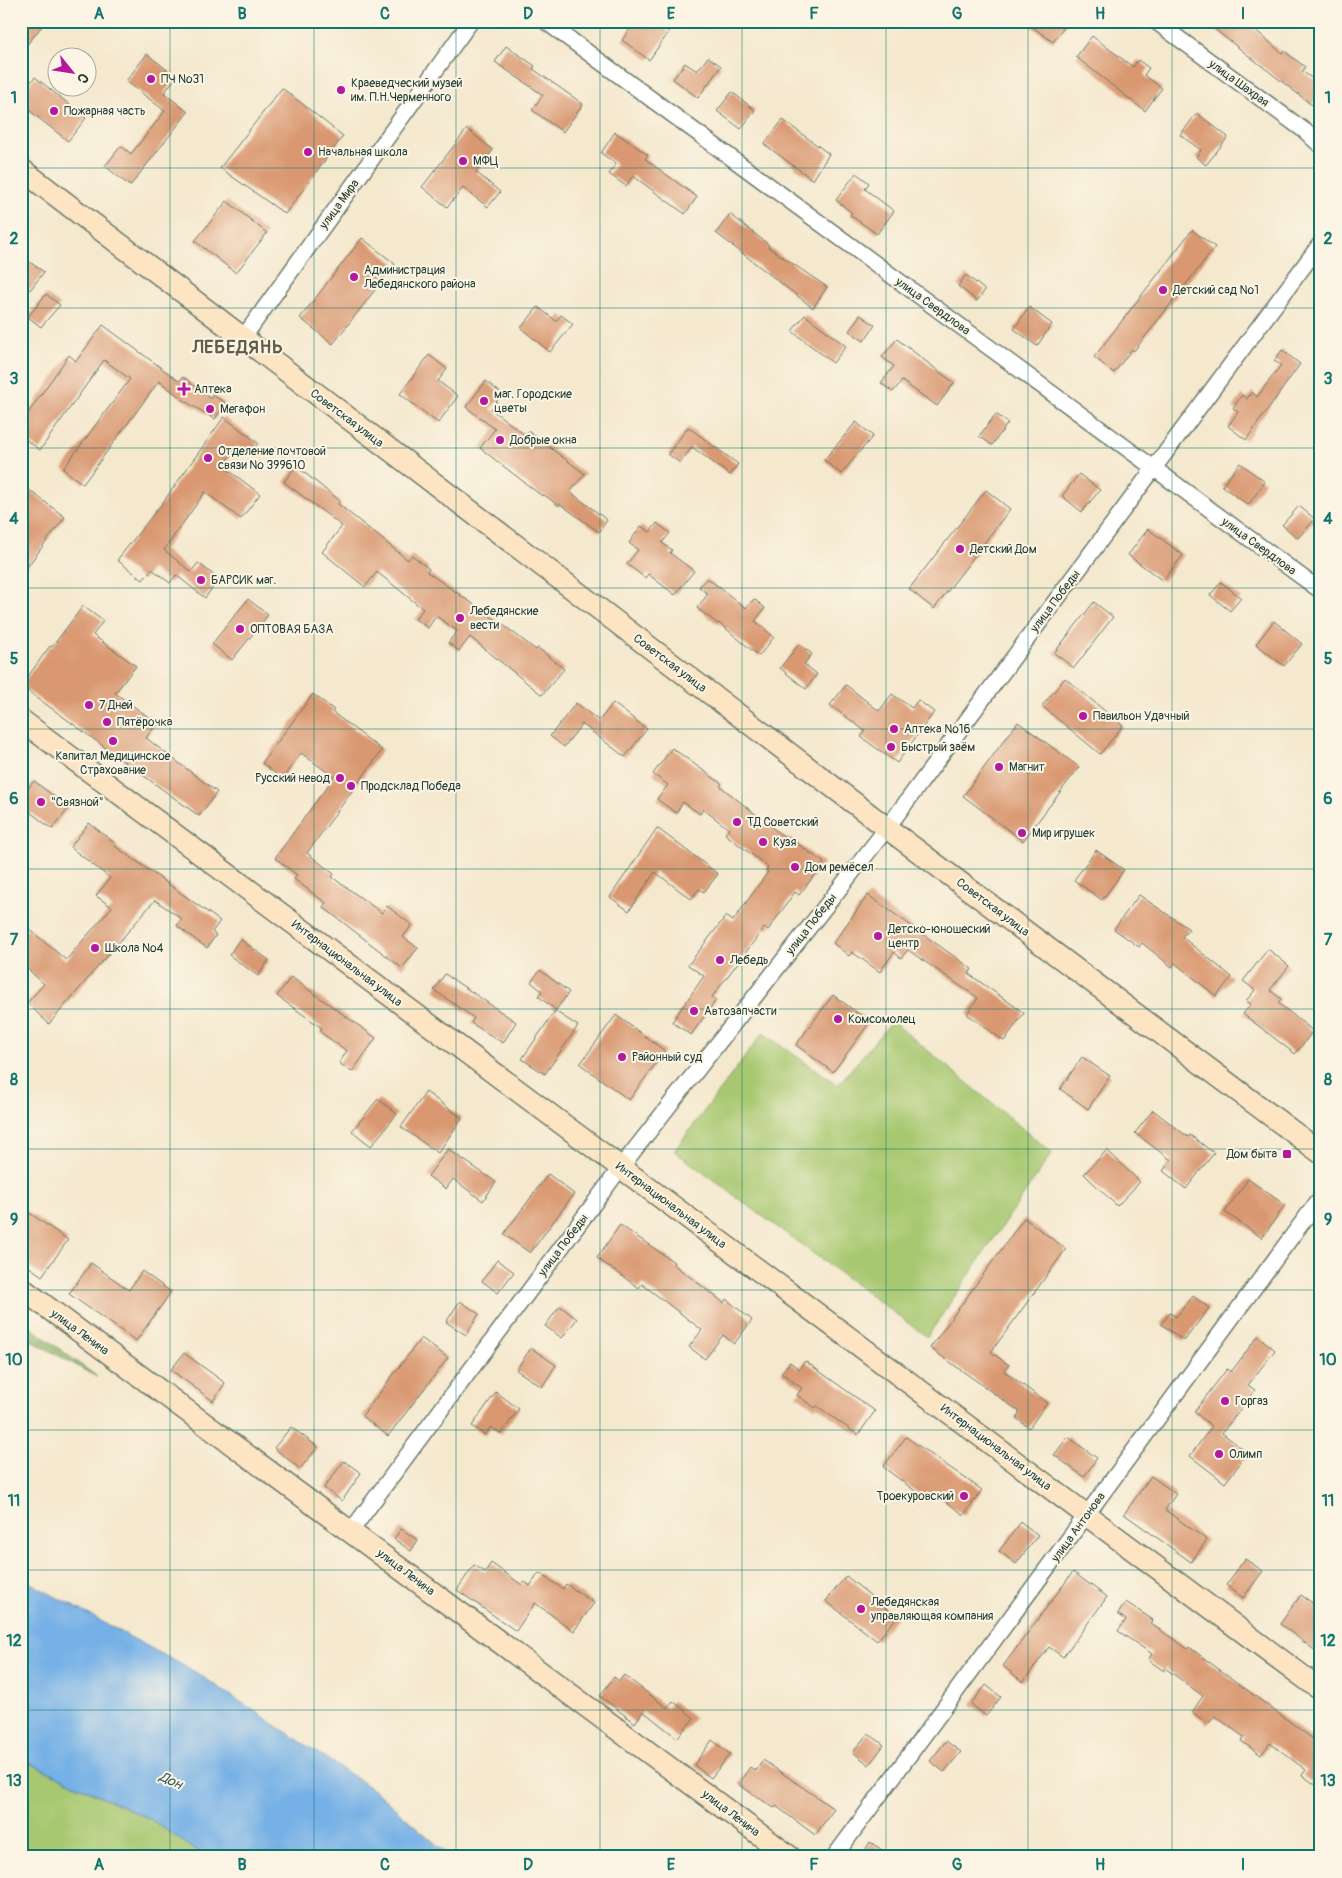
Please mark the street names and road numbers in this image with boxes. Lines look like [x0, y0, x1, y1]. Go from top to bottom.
street label: улица Шахрая [1205, 56, 1272, 110]
street label: улица Мира [316, 176, 363, 233]
street label: улица Свердлова [892, 274, 973, 339]
street label: Советская улица [307, 386, 387, 451]
street label: улица Свердлова [1218, 514, 1299, 579]
street label: улица Победы [1027, 567, 1084, 636]
street label: Советская улица [630, 631, 710, 696]
street label: Советская улица [953, 875, 1033, 940]
street label: улица Победы [782, 890, 840, 959]
street label: Интернациональная улица [288, 917, 405, 1010]
street label: Интернациональная улица [612, 1159, 729, 1252]
street label: улица Победы [535, 1211, 592, 1280]
street label: улица Ленина [47, 1306, 112, 1359]
street label: Интернациональная улица [937, 1401, 1054, 1494]
street label: улица Антонова [1047, 1489, 1109, 1566]
street label: улица Ленина [373, 1545, 438, 1599]
street label: улица Ленина [698, 1786, 763, 1840]

